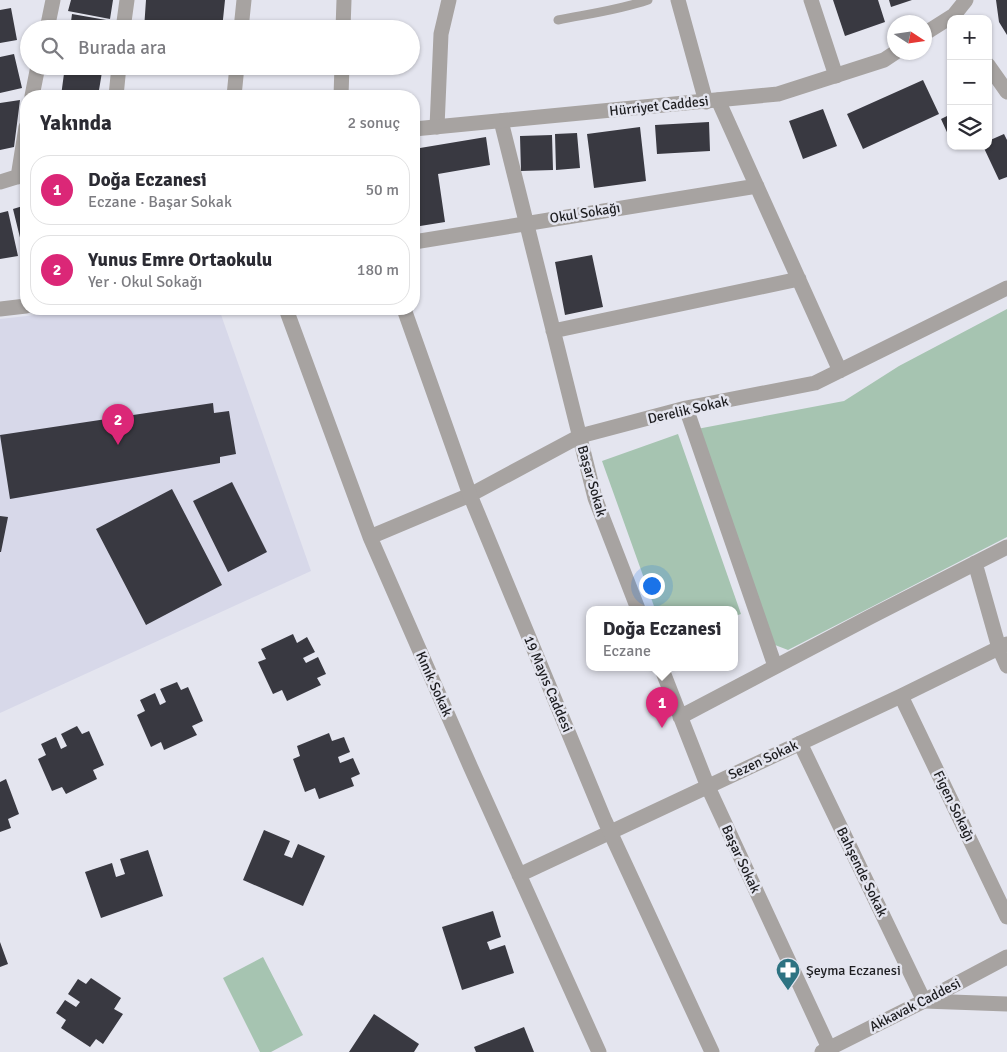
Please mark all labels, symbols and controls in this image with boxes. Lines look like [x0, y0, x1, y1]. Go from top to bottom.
north arrow [887, 15, 932, 60]
map controls [947, 15, 992, 150]
button: + [947, 15, 992, 60]
search box [20, 20, 420, 75]
icon: search [38, 34, 66, 62]
text: Burada ara [78, 36, 166, 60]
button: − [947, 60, 992, 105]
street label: Hürriyet Caddesi [608, 92, 710, 120]
button: layers [947, 105, 992, 150]
text: Yakında [40, 110, 112, 136]
text: 2 sonuç [348, 113, 400, 133]
text: Doğa Eczanesi [88, 168, 207, 192]
text: 1 [53, 180, 61, 200]
text: 50 m [365, 180, 399, 200]
text: Eczane · Başar Sokak [88, 192, 232, 212]
street label: Okul Sokağı [549, 199, 621, 227]
text: Yunus Emre Ortaokulu [88, 248, 272, 272]
text: 2 [53, 260, 61, 280]
text: 180 m [357, 260, 399, 280]
text: Yer · Okul Sokağı [88, 272, 202, 292]
street label: Derelik Sokak [646, 392, 730, 428]
pin: 2 [102, 404, 134, 445]
street label: Başar Sokak [574, 443, 610, 519]
your location [639, 573, 665, 599]
popup [586, 606, 738, 671]
text: Doğa Eczanesi [603, 617, 721, 641]
street label: 19 Mayıs Caddesi [520, 633, 576, 735]
text: Eczane [603, 641, 651, 661]
street label: Kınık Sokak [412, 649, 456, 719]
pin: 1 [646, 687, 678, 728]
street label: Sezen Sokak [726, 736, 800, 784]
street label: Figen Sokağı [930, 768, 978, 844]
street label: Başar Sokak [718, 822, 764, 896]
street label: Bahşende Sokak [833, 824, 891, 920]
pharmacy icon: Şeyma Eczanesi [775, 957, 801, 991]
place label: Şeyma Eczanesi [806, 962, 901, 979]
street label: Akkavak Caddesi [866, 975, 964, 1035]

